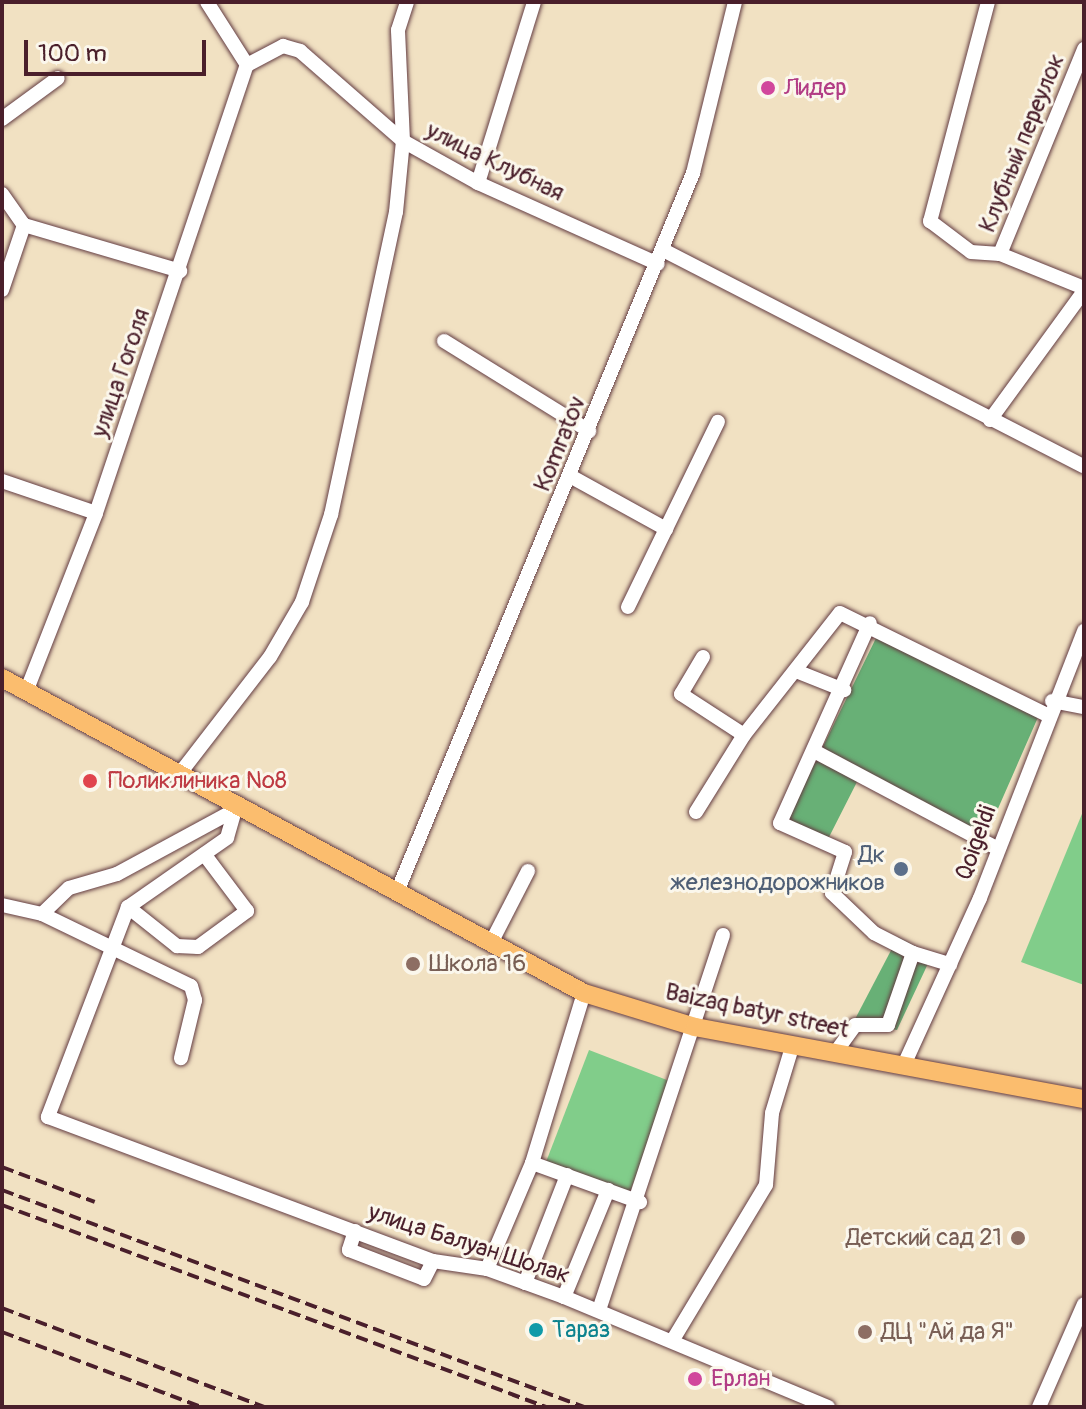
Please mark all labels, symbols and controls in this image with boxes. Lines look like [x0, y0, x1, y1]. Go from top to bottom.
scale bar [28, 24, 210, 74]
text: 100 m [38, 39, 107, 68]
street label: Клубный переулок [973, 50, 1071, 236]
place label: Лидер [784, 74, 847, 102]
marker: Лидер [759, 79, 777, 97]
street label: улица Клубная [421, 116, 569, 208]
street label: улица Гоголя [86, 305, 156, 441]
street label: Komratov [528, 392, 592, 496]
place label: Поликлиника №8 [108, 767, 287, 795]
marker: Поликлиника №8 [79, 770, 101, 792]
street label: Qoigeldi [949, 802, 1003, 884]
place label: Дк железнодорожников [670, 841, 885, 897]
marker: Дк железнодорожников [892, 860, 910, 878]
place label: Школа 16 [429, 950, 526, 978]
marker: Школа 16 [404, 955, 422, 973]
street label: Baizaq batyr street [663, 977, 851, 1045]
street label: улица Балуан Шолак [364, 1198, 574, 1290]
place label: Детский сад 21 [846, 1224, 1002, 1252]
marker: Детский сад 21 [1009, 1229, 1027, 1247]
place label: Тараз [552, 1316, 611, 1344]
place label: ДЦ "Ай да Я" [881, 1318, 1014, 1346]
marker: Тараз [527, 1321, 545, 1339]
marker: ДЦ "Ай да Я" [856, 1323, 874, 1341]
place label: Ерлан [711, 1365, 771, 1393]
marker: Ерлан [686, 1370, 704, 1388]

